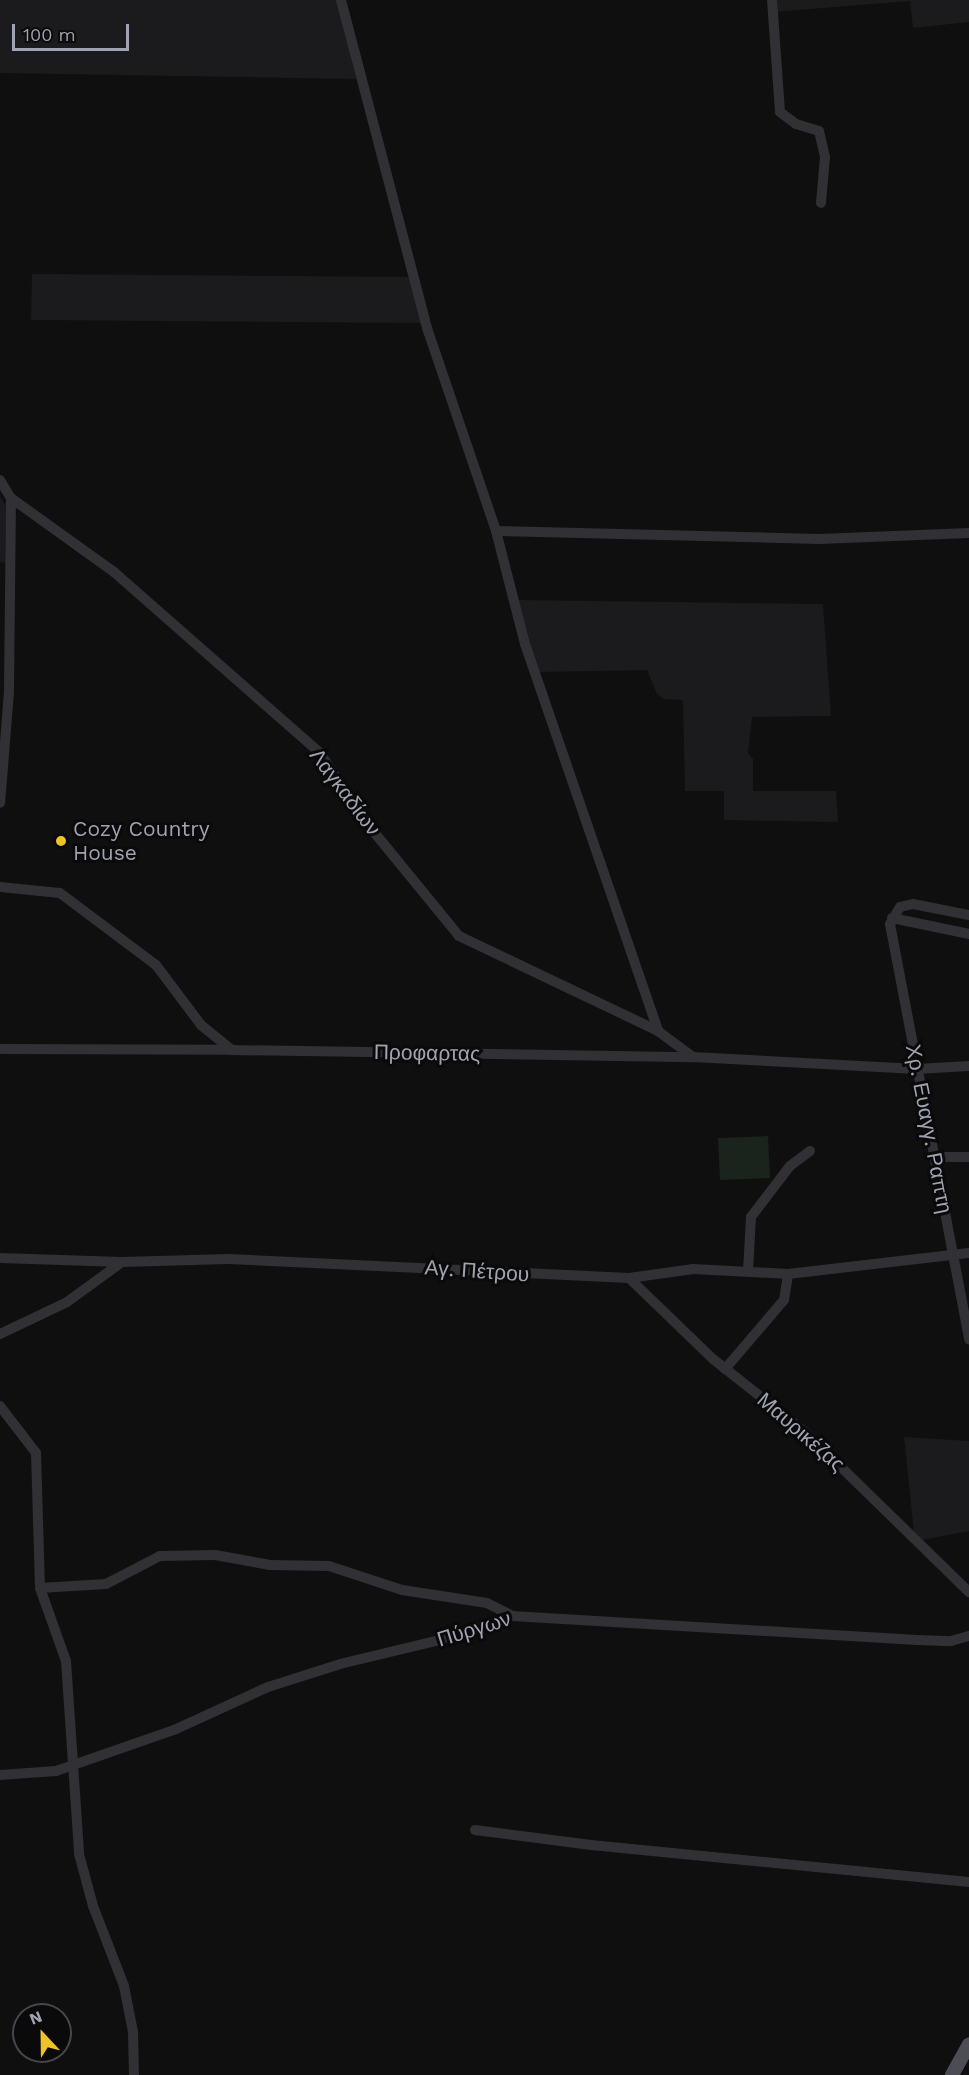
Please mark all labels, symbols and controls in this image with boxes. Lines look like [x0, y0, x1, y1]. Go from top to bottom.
scale bar [15, 12, 132, 50]
text: 100 m [23, 24, 76, 45]
street label: Λαγκαδίων [304, 744, 386, 840]
place label: Cozy Country House [73, 816, 210, 866]
marker: Cozy Country House [54, 834, 68, 848]
street label: Προφαρτας [374, 1039, 480, 1067]
street label: Χρ. Ευαγγ. Ραπτη [900, 1042, 958, 1216]
street label: Αγ. Πέτρου [424, 1255, 530, 1287]
street label: Μαυρικέζας [752, 1387, 850, 1477]
street label: Πύργων [434, 1606, 514, 1652]
north arrow [12, 2003, 72, 2063]
text: N [27, 2007, 45, 2029]

